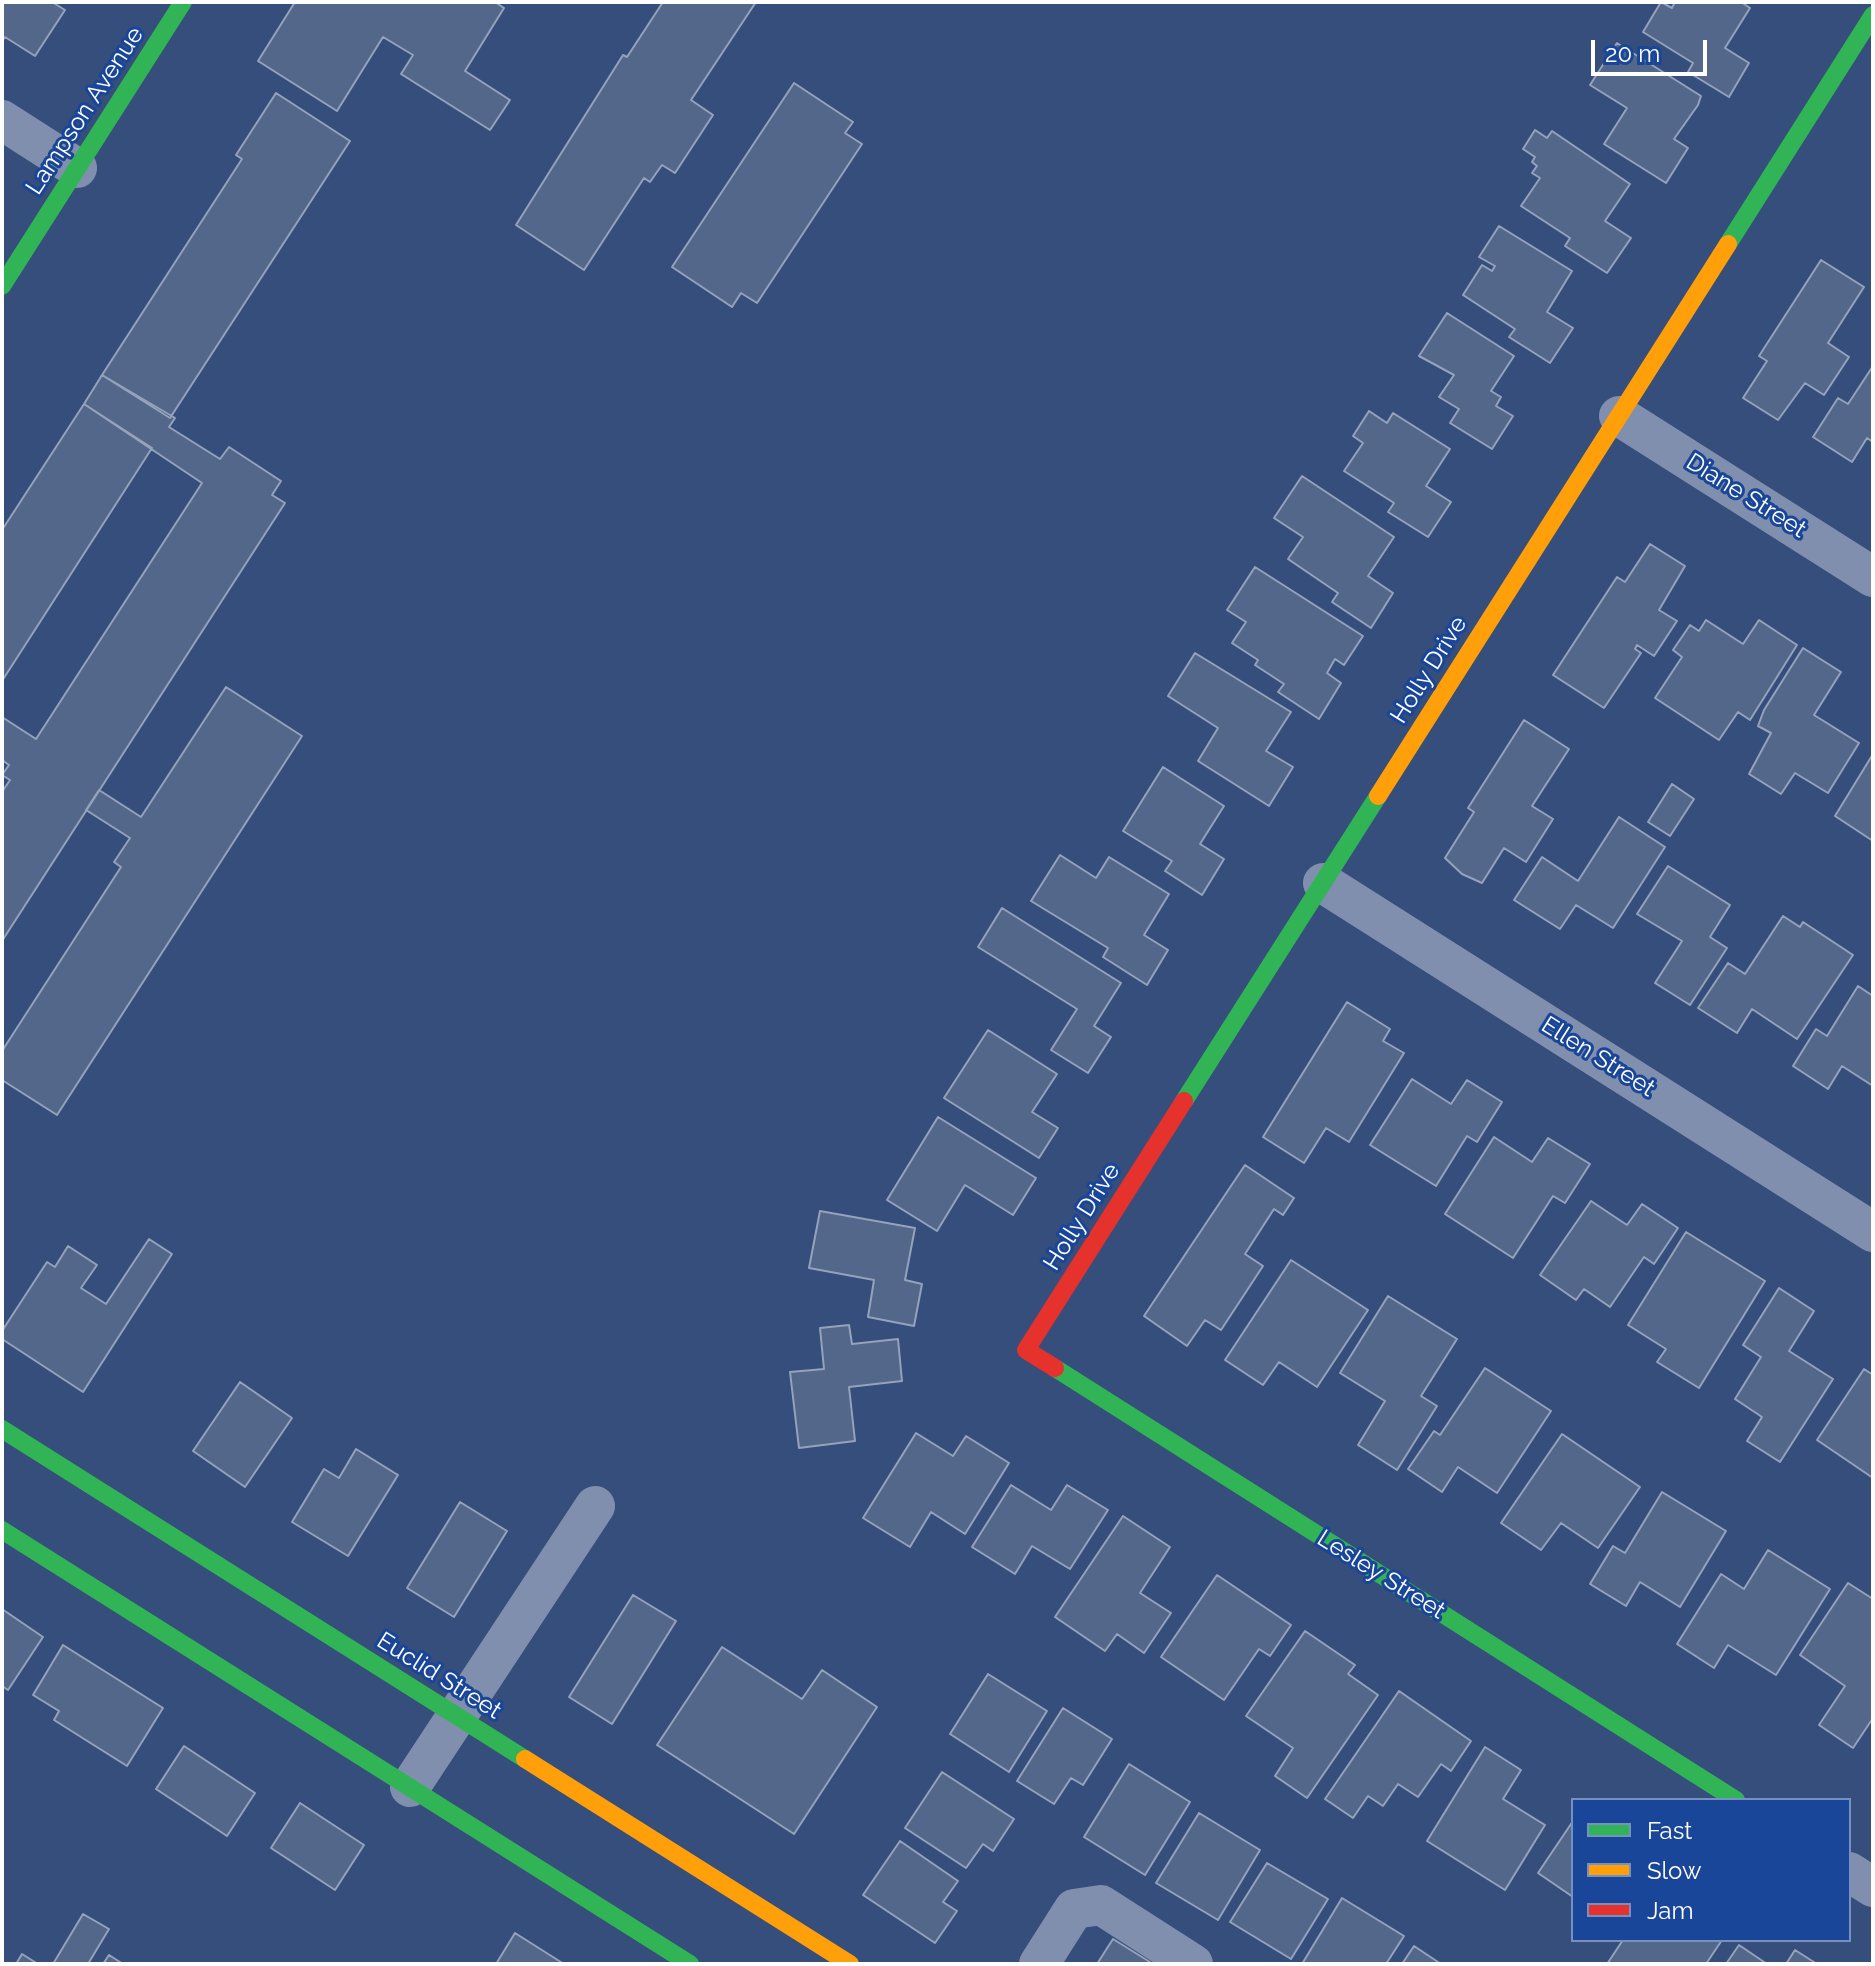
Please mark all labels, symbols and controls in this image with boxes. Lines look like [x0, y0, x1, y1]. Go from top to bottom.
street label: Lampson Avenue [20, 22, 150, 200]
scale bar [1595, 24, 1711, 74]
text: 20 m [1605, 39, 1660, 68]
street label: Diane Street [1681, 448, 1811, 544]
street label: Holly Drive [1385, 611, 1473, 729]
street label: Ellen Street [1536, 1011, 1660, 1103]
street label: Holly Drive [1038, 1158, 1126, 1276]
street label: Lesley Street [1312, 1524, 1450, 1626]
street label: Euclid Street [372, 1626, 506, 1726]
legend [1571, 1798, 1851, 1942]
text: Fast [1647, 1816, 1692, 1845]
text: Slow [1647, 1856, 1701, 1885]
text: Jam [1647, 1896, 1693, 1925]

